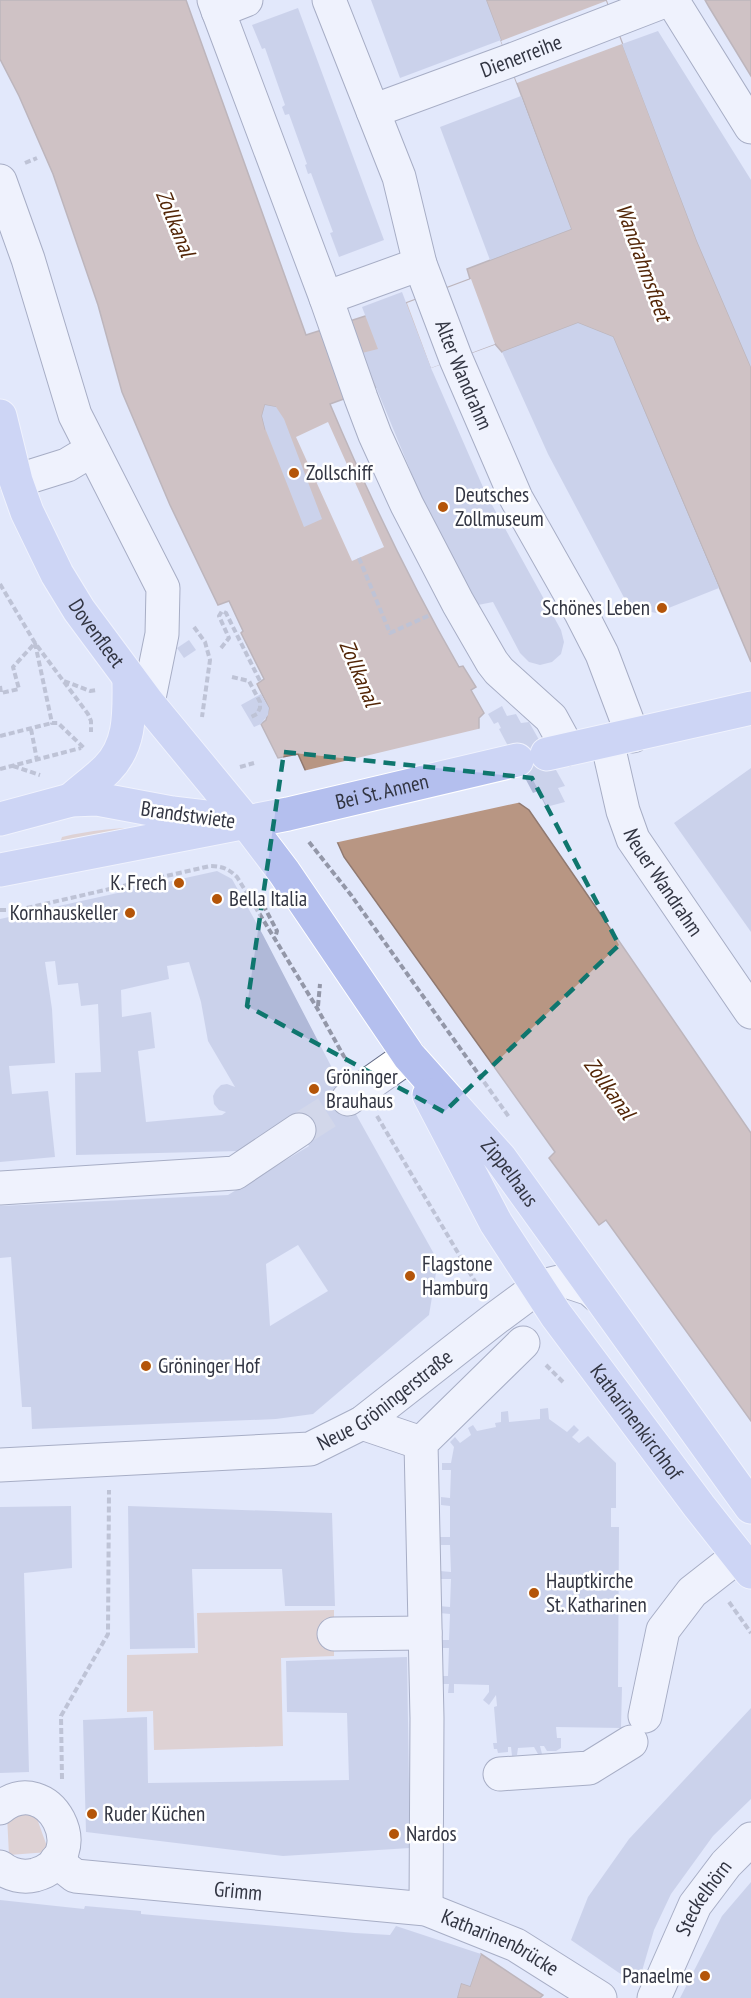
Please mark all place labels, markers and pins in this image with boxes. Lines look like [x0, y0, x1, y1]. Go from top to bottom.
place label: Zollschiff [306, 459, 373, 486]
marker: Zollschiff [287, 466, 301, 480]
place label: Deutsches Zollmuseum [455, 481, 544, 532]
marker: Deutsches Zollmuseum [436, 500, 450, 514]
place label: Schönes Leben [542, 594, 650, 621]
marker: Schönes Leben [655, 601, 669, 615]
place label: K. Frech [110, 869, 167, 896]
marker: K. Frech [172, 876, 186, 890]
place label: Bella Italia [229, 885, 307, 912]
marker: Bella Italia [210, 892, 224, 906]
place label: Kornhauskeller [10, 899, 118, 926]
marker: Kornhauskeller [123, 906, 137, 920]
place label: Gröninger Brauhaus [326, 1063, 398, 1114]
marker: Gröninger Brauhaus [307, 1082, 321, 1096]
place label: Flagstone Hamburg [422, 1250, 493, 1301]
marker: Flagstone Hamburg [403, 1269, 417, 1283]
place label: Gröninger Hof [158, 1352, 260, 1379]
marker: Gröninger Hof [139, 1359, 153, 1373]
place label: Hauptkirche St. Katharinen [546, 1567, 647, 1618]
marker: Hauptkirche St. Katharinen [527, 1586, 541, 1600]
place label: Ruder Küchen [104, 1800, 205, 1827]
marker: Ruder Küchen [85, 1807, 99, 1821]
place label: Nardos [406, 1820, 457, 1847]
marker: Nardos [387, 1827, 401, 1841]
place label: Panaelme [622, 1962, 693, 1989]
marker: Panaelme [698, 1969, 712, 1983]

